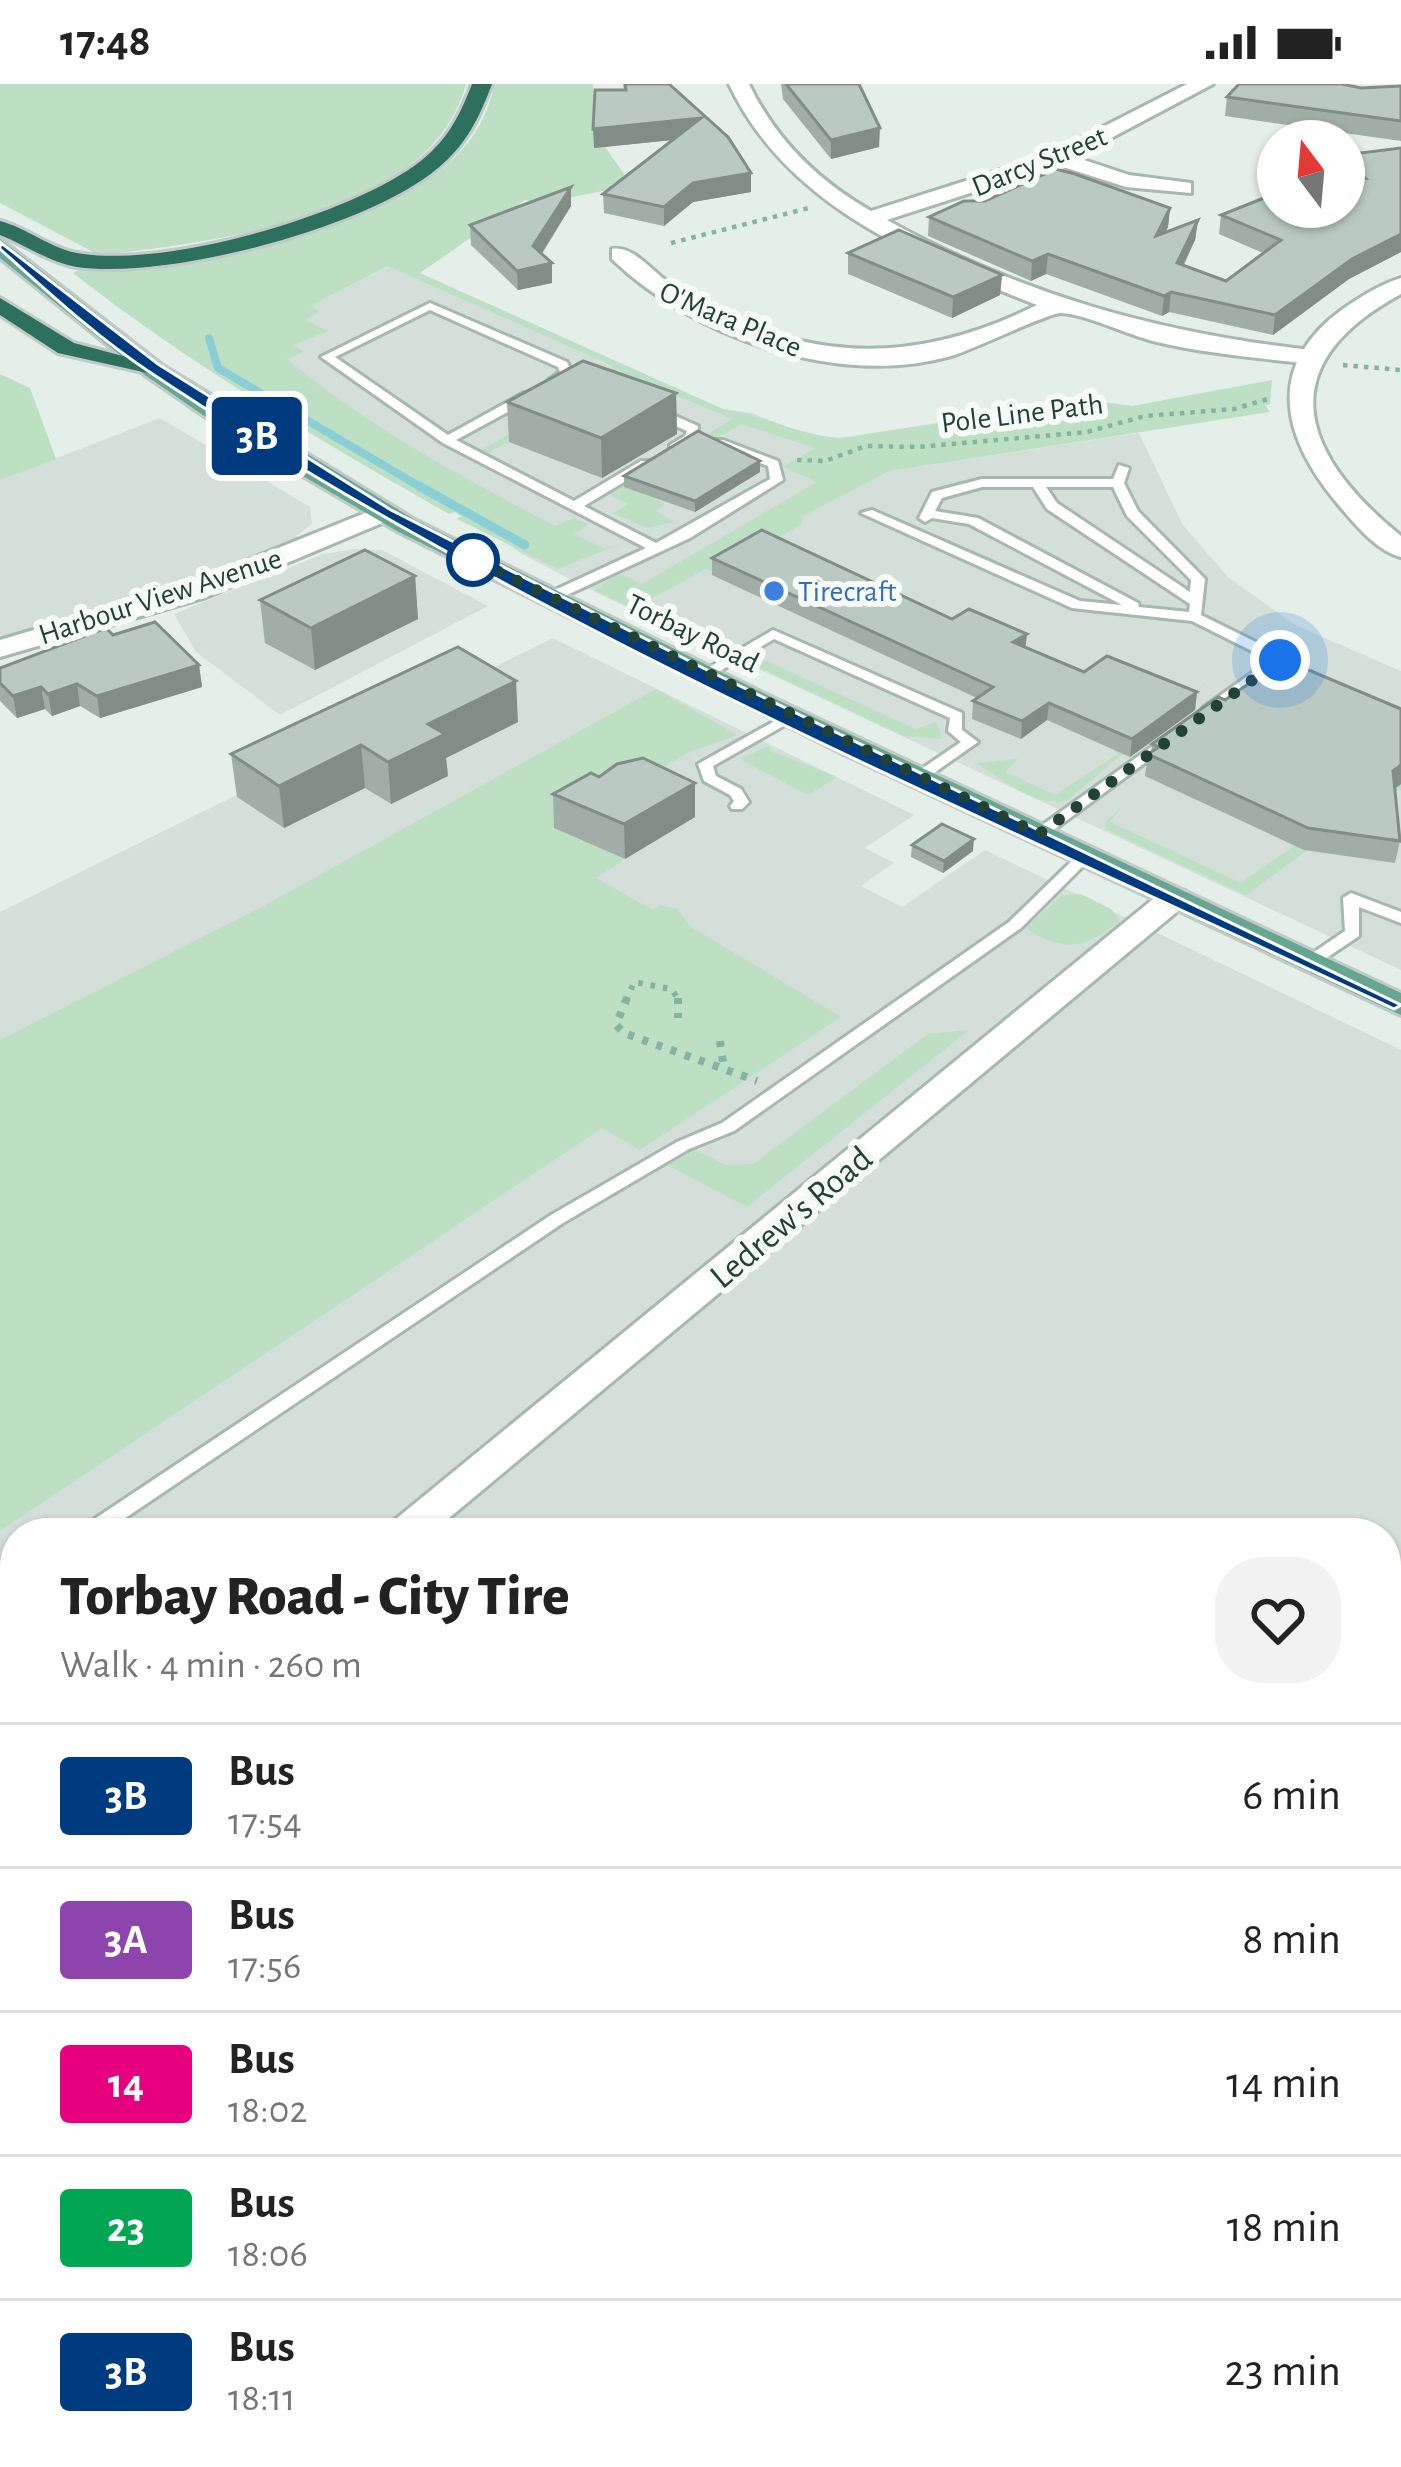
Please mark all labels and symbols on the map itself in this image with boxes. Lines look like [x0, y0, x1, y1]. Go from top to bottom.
north arrow [1257, 120, 1365, 228]
street label: Darcy Street [968, 121, 1111, 203]
street label: O'Mara Place [655, 277, 806, 363]
street label: Pole Line Path [939, 389, 1105, 439]
line badge: 3B [203, 397, 311, 475]
unlabelled marker [448, 535, 498, 585]
street label: Harbour View Avenue [35, 543, 286, 650]
place label: Tirecraft [798, 577, 897, 607]
marker: Tirecraft [761, 578, 787, 604]
street label: Torbay Road [622, 589, 763, 679]
your location [1250, 630, 1310, 690]
street label: Ledrew's Road [703, 1140, 879, 1295]

